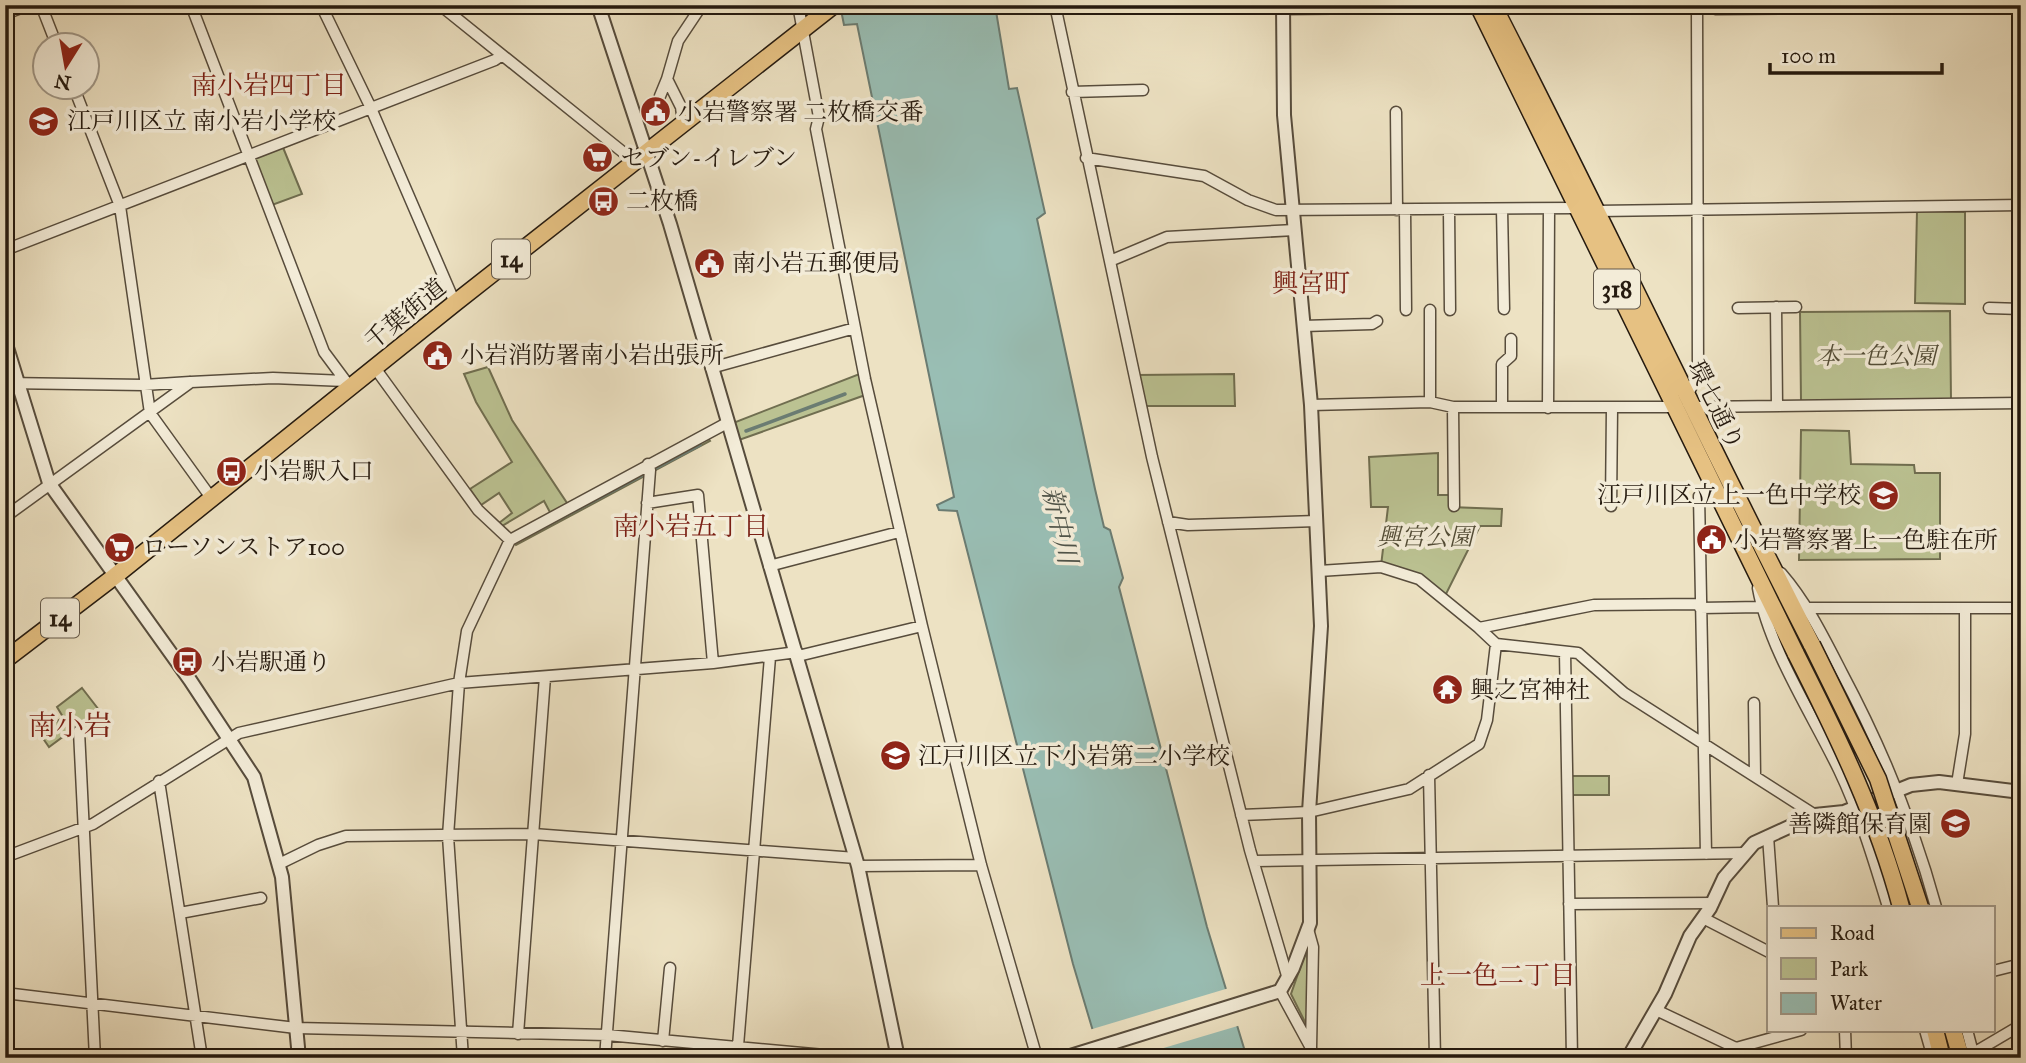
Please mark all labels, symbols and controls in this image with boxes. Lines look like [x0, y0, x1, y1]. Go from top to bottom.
north arrow [32, 32, 102, 102]
scale bar [1770, 32, 1942, 76]
text: 100 m [1781, 43, 1836, 69]
text: N [53, 69, 73, 95]
district label: 南小岩四丁目 [191, 69, 347, 101]
public building icon: 小岩警察署 二枚橋交番 [638, 95, 672, 129]
place label: 小岩警察署 二枚橋交番 [678, 97, 923, 127]
school or university icon: 江戸川区立 南小岩小学校 [27, 104, 61, 138]
place label: 江戸川区立 南小岩小学校 [67, 106, 336, 136]
supermarket icon: セブン-イレブン [581, 141, 615, 175]
place label: セブン-イレブン [621, 143, 797, 173]
bus stop icon: 二枚橋 [586, 184, 620, 218]
place label: 二枚橋 [626, 186, 698, 216]
road number: 14 [492, 240, 530, 278]
public building icon: 南小岩五郵便局 [692, 246, 726, 280]
place label: 南小岩五郵便局 [732, 248, 900, 278]
district label: 興宮町 [1272, 267, 1350, 299]
road number: 318 [1594, 270, 1640, 308]
street label: 千葉街道 [358, 272, 452, 356]
public building icon: 小岩消防署南小岩出張所 [420, 338, 454, 372]
place label: 小岩消防署南小岩出張所 [460, 340, 724, 370]
park label: 本一色公園 [1816, 341, 1940, 371]
street label: 環七通り [1681, 355, 1751, 455]
bus stop icon: 小岩駅入口 [214, 454, 248, 488]
place label: 小岩駅入口 [254, 456, 374, 486]
school or university icon: 江戸川区立上一色中学校 [1867, 478, 1901, 512]
place label: 江戸川区立上一色中学校 [1597, 480, 1861, 510]
water label: 新中川 [1036, 483, 1085, 570]
district label: 南小岩五丁目 [613, 510, 769, 542]
park label: 興宮公園 [1377, 522, 1477, 552]
public building icon: 小岩警察署上一色駐在所 [1694, 523, 1728, 557]
place label: 小岩警察署上一色駐在所 [1734, 525, 1998, 555]
supermarket icon: ローソンストア100 [102, 530, 136, 564]
place label: ローソンストア100 [142, 532, 345, 562]
road number: 14 [41, 598, 79, 638]
bus stop icon: 小岩駅通り [171, 645, 205, 679]
place label: 小岩駅通り [211, 647, 331, 677]
temple icon: 興之宮神社 [1430, 673, 1464, 707]
place label: 興之宮神社 [1470, 675, 1590, 705]
district label: 南小岩 [28, 708, 112, 743]
school or university icon: 江戸川区立下小岩第二小学校 [878, 739, 912, 773]
place label: 江戸川区立下小岩第二小学校 [918, 741, 1230, 771]
school or university icon: 善隣館保育園 [1938, 807, 1972, 841]
place label: 善隣館保育園 [1788, 809, 1932, 839]
legend [1767, 906, 1994, 1032]
text: Road [1830, 920, 1875, 946]
text: Park [1830, 956, 1868, 982]
district label: 上一色二丁目 [1420, 959, 1576, 991]
text: Water [1830, 990, 1882, 1016]

